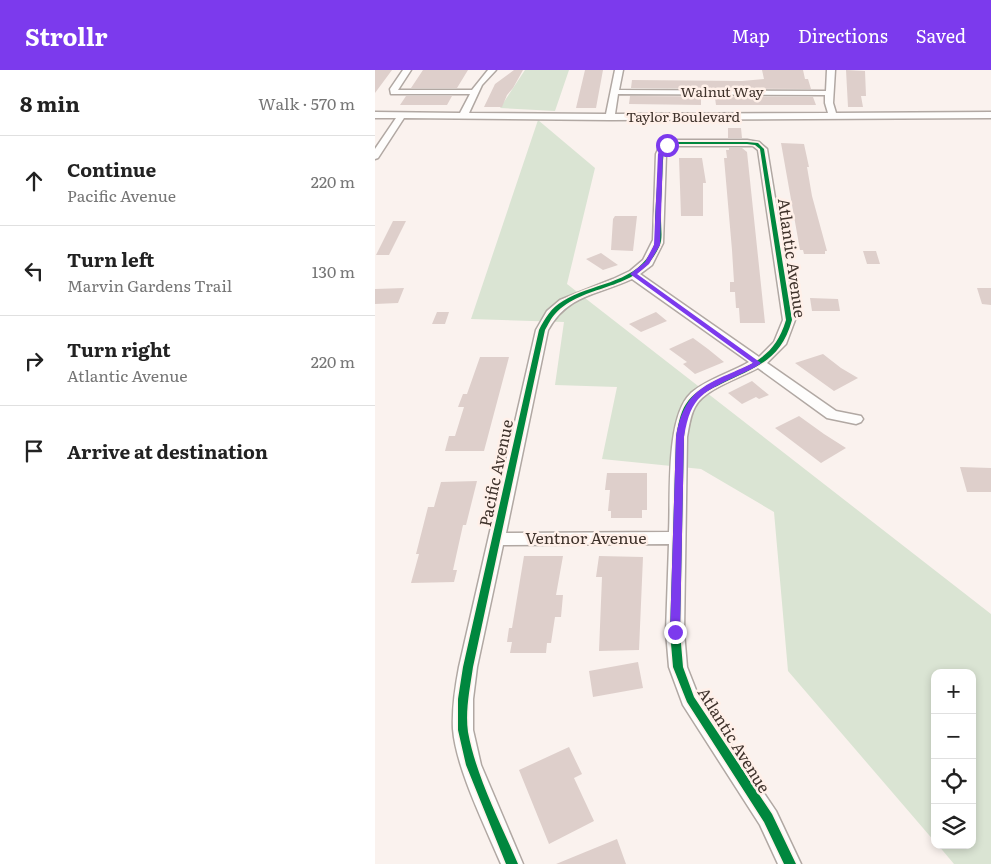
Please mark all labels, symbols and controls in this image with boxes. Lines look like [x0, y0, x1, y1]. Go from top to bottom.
text: Strollr [25, 18, 108, 53]
text: Map [732, 22, 770, 49]
text: Directions [798, 22, 888, 49]
text: Saved [916, 22, 966, 49]
street label: Walnut Way [680, 81, 764, 101]
text: 8 min [20, 87, 80, 118]
text: Walk · 570 m [258, 91, 355, 115]
street label: Taylor Boulevard [626, 106, 741, 126]
route start [656, 134, 679, 157]
text: Continue [67, 155, 156, 183]
icon: ahead [20, 167, 48, 195]
text: 220 m [311, 169, 355, 193]
text: Pacific Avenue [67, 183, 176, 207]
street label: Atlantic Avenue [773, 196, 813, 319]
text: Turn left [67, 245, 154, 273]
icon: left [20, 257, 48, 285]
text: 130 m [312, 259, 355, 283]
text: Marvin Gardens Trail [67, 273, 232, 297]
text: Turn right [67, 335, 171, 363]
icon: right [20, 347, 48, 375]
text: 220 m [311, 349, 355, 373]
text: Atlantic Avenue [67, 363, 188, 387]
street label: Pacific Avenue [472, 417, 518, 529]
icon: arrive [20, 437, 48, 465]
text: Arrive at destination [67, 437, 268, 465]
street label: Ventnor Avenue [525, 525, 647, 549]
route end [664, 621, 687, 644]
map controls [931, 669, 976, 849]
button: + [931, 669, 976, 714]
street label: Atlantic Avenue [693, 682, 777, 797]
button: − [931, 714, 976, 759]
button: locate [931, 759, 976, 804]
button: layers [931, 804, 976, 849]

